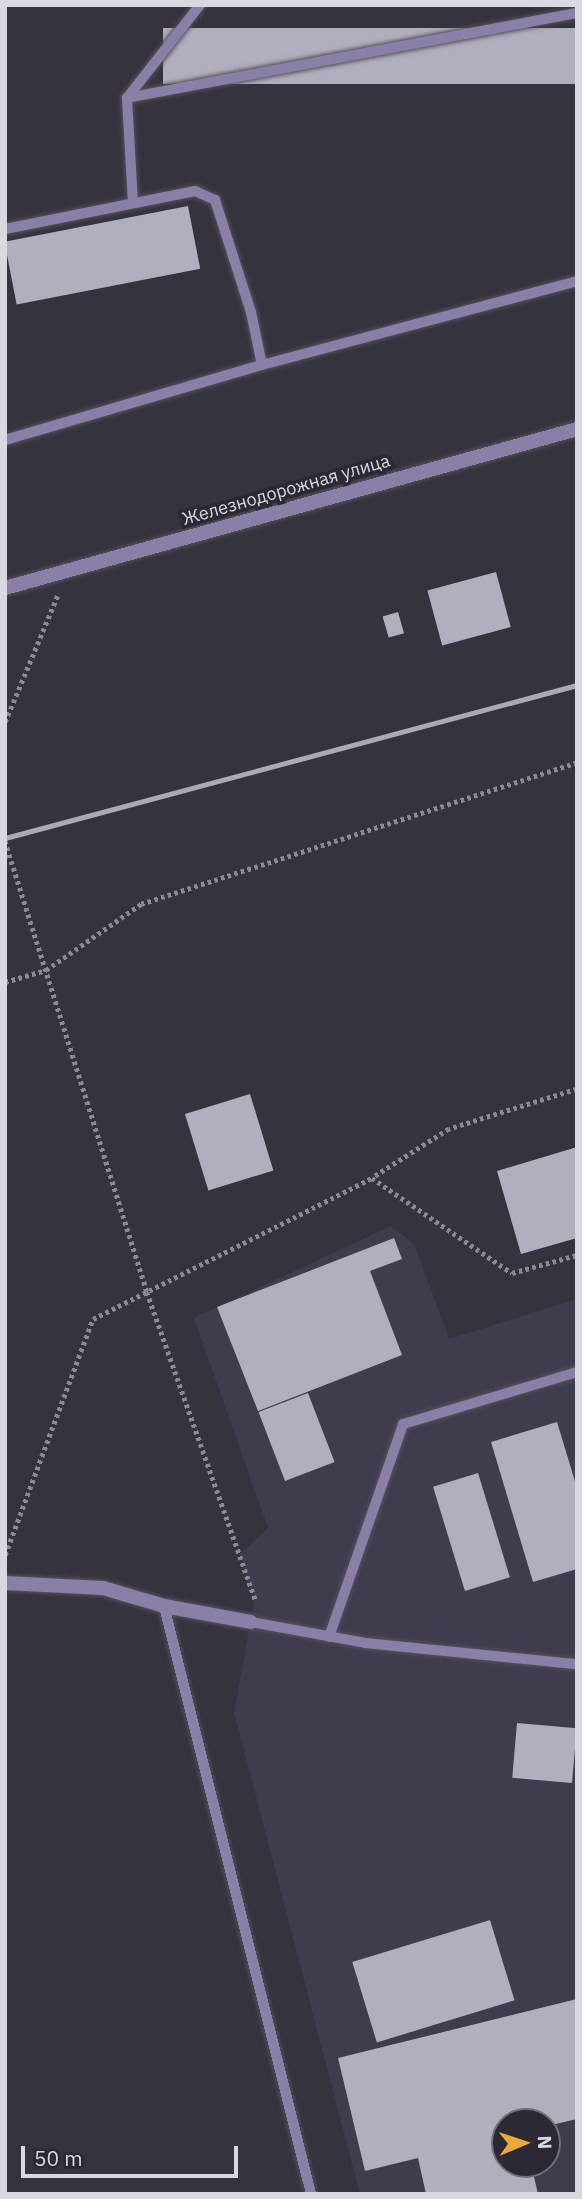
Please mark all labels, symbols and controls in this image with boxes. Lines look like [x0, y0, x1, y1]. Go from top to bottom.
street label: Железнодорожная улица [179, 450, 393, 530]
north arrow [491, 2108, 561, 2178]
scale bar [24, 2132, 242, 2176]
text: N [533, 2135, 557, 2150]
text: 50 m [34, 2144, 83, 2172]

